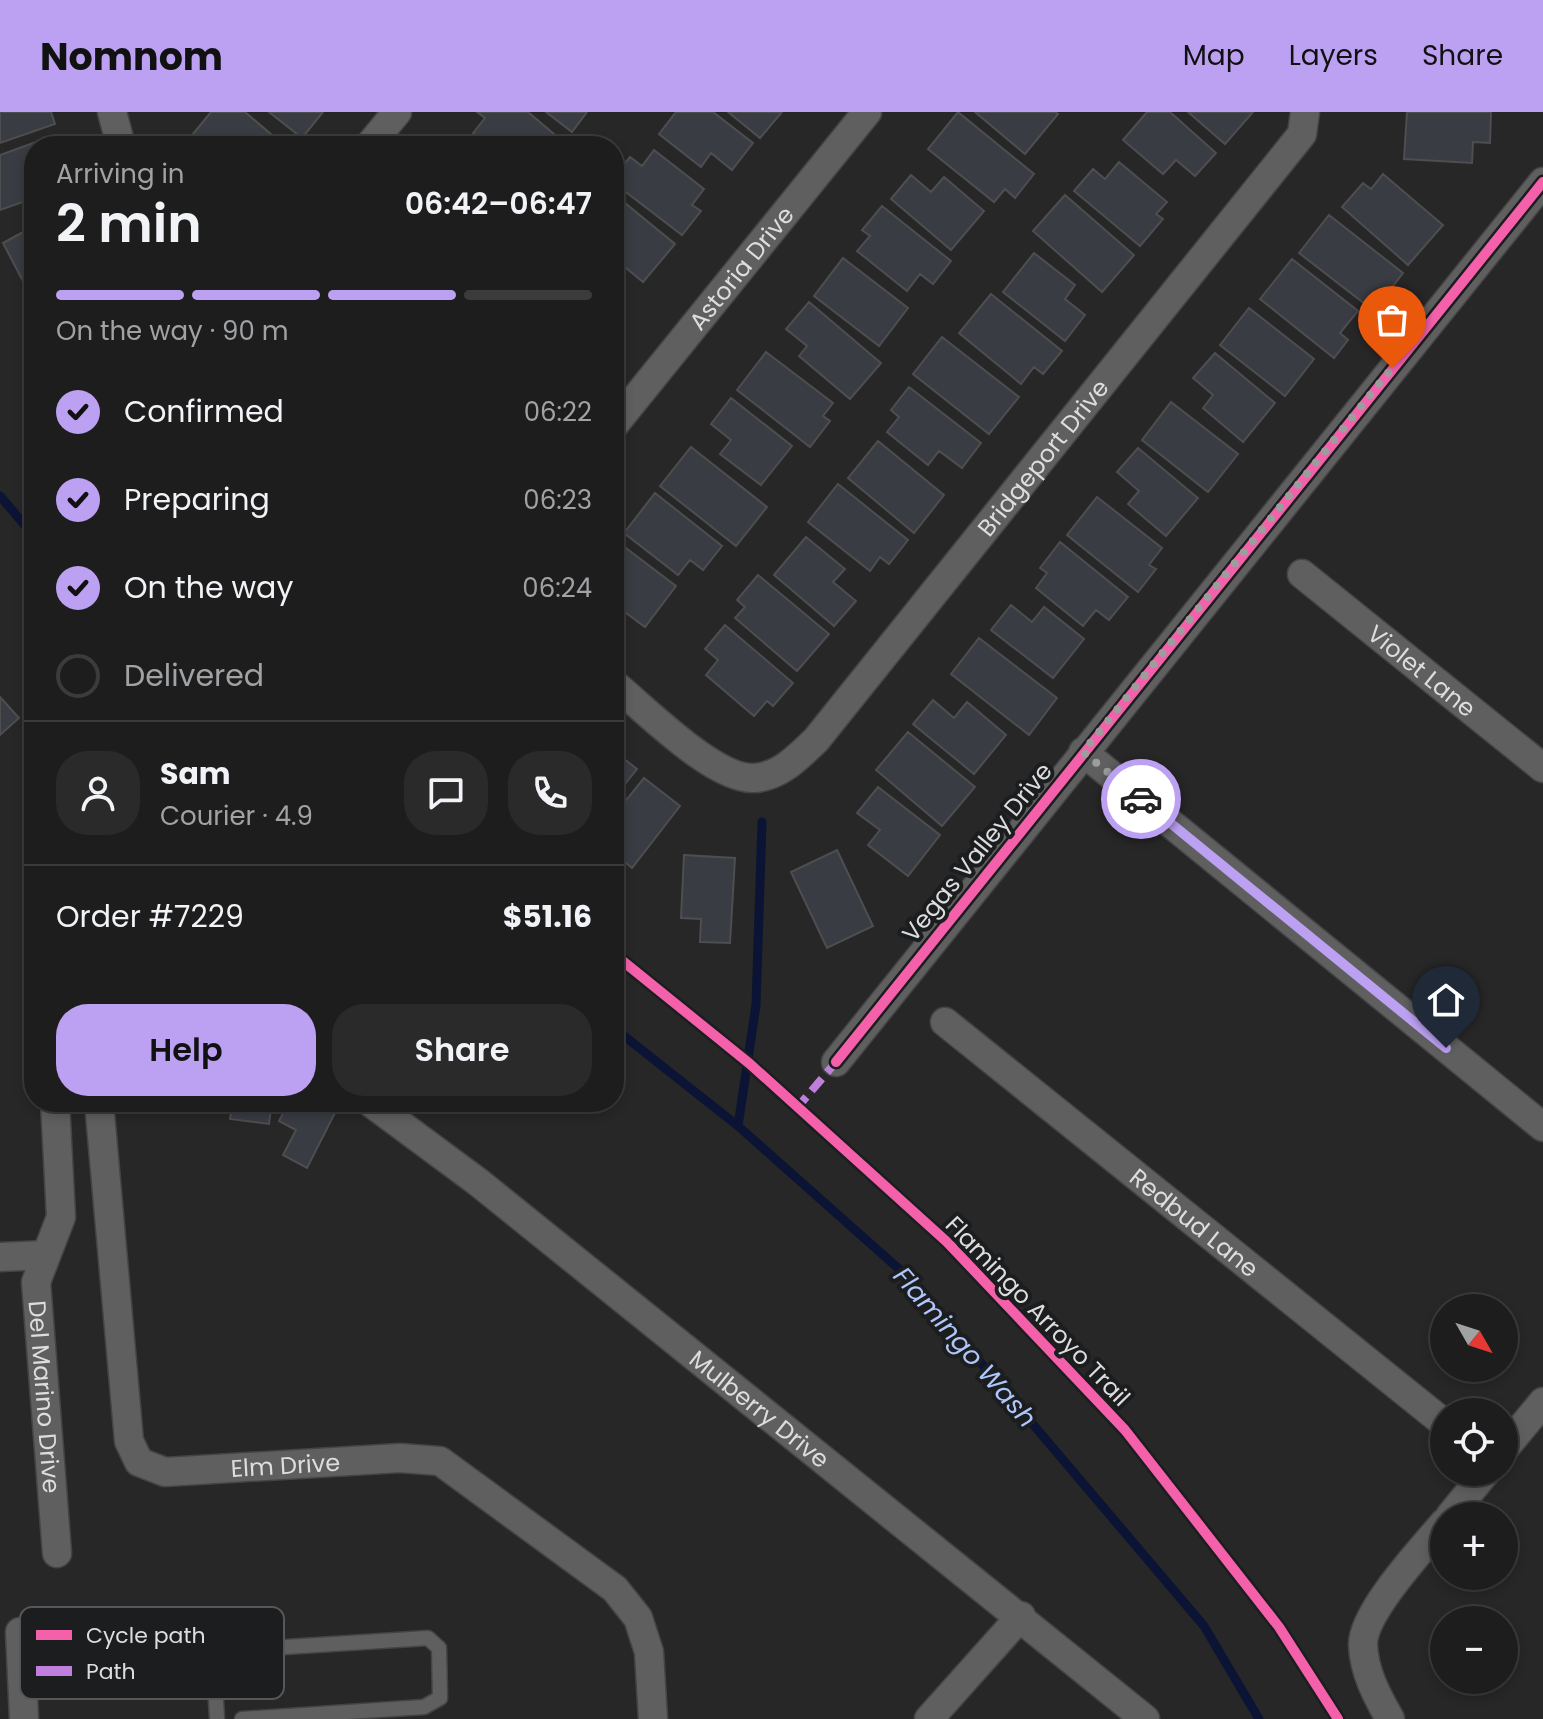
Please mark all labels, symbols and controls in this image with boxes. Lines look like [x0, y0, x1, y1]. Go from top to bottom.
text: Nomnom [40, 30, 223, 83]
text: Map [1183, 36, 1245, 75]
text: Layers [1289, 36, 1378, 75]
text: Share [1422, 36, 1503, 75]
text: Arriving in [56, 156, 185, 192]
text: 06:42–06:47 [405, 182, 592, 225]
text: 2 min [56, 187, 202, 260]
street label: Astoria Drive [681, 199, 801, 337]
pin [1358, 286, 1426, 368]
icon: bag [1370, 298, 1414, 342]
text: On the way · 90 m [56, 313, 289, 349]
street label: Bridgeport Drive [969, 372, 1116, 543]
icon: check [56, 390, 100, 434]
text: Confirmed [124, 390, 284, 433]
text: 06:22 [524, 394, 592, 430]
icon: check [56, 478, 100, 522]
text: Preparing [124, 478, 270, 521]
text: 06:23 [523, 482, 592, 518]
icon: check [56, 566, 100, 610]
text: On the way [124, 566, 293, 609]
text: 06:24 [522, 570, 592, 606]
street label: Violet Lane [1361, 617, 1483, 724]
text: Delivered [124, 654, 264, 697]
button: person [56, 751, 140, 835]
button: chat [404, 751, 488, 835]
button: phone [508, 751, 592, 835]
text: Sam [160, 752, 231, 795]
street label: Vegas Valley Drive [894, 755, 1060, 949]
courier [1101, 759, 1181, 839]
icon: car [1119, 777, 1163, 821]
text: Courier · 4.9 [160, 798, 313, 834]
text: Order #7229 [56, 895, 244, 938]
text: $51.16 [503, 895, 592, 938]
pin [1412, 966, 1480, 1048]
icon: home [1424, 978, 1468, 1022]
button: Help [56, 1004, 316, 1096]
button: Share [332, 1004, 592, 1096]
street label: Redbud Lane [1123, 1160, 1266, 1284]
street label: Flamingo Arroyo Trail [938, 1209, 1138, 1413]
water label: Flamingo Wash [885, 1259, 1045, 1435]
north arrow [1430, 1294, 1518, 1382]
map controls [1430, 1294, 1518, 1694]
street label: Del Marino Drive [21, 1299, 69, 1494]
street label: Mulberry Drive [683, 1342, 837, 1475]
button: locate [1430, 1398, 1518, 1486]
street label: Elm Drive [230, 1445, 341, 1485]
button: + [1430, 1502, 1518, 1590]
button: − [1430, 1606, 1518, 1694]
legend [20, 1607, 284, 1699]
text: Cycle path [86, 1620, 205, 1651]
text: Path [86, 1656, 136, 1687]

